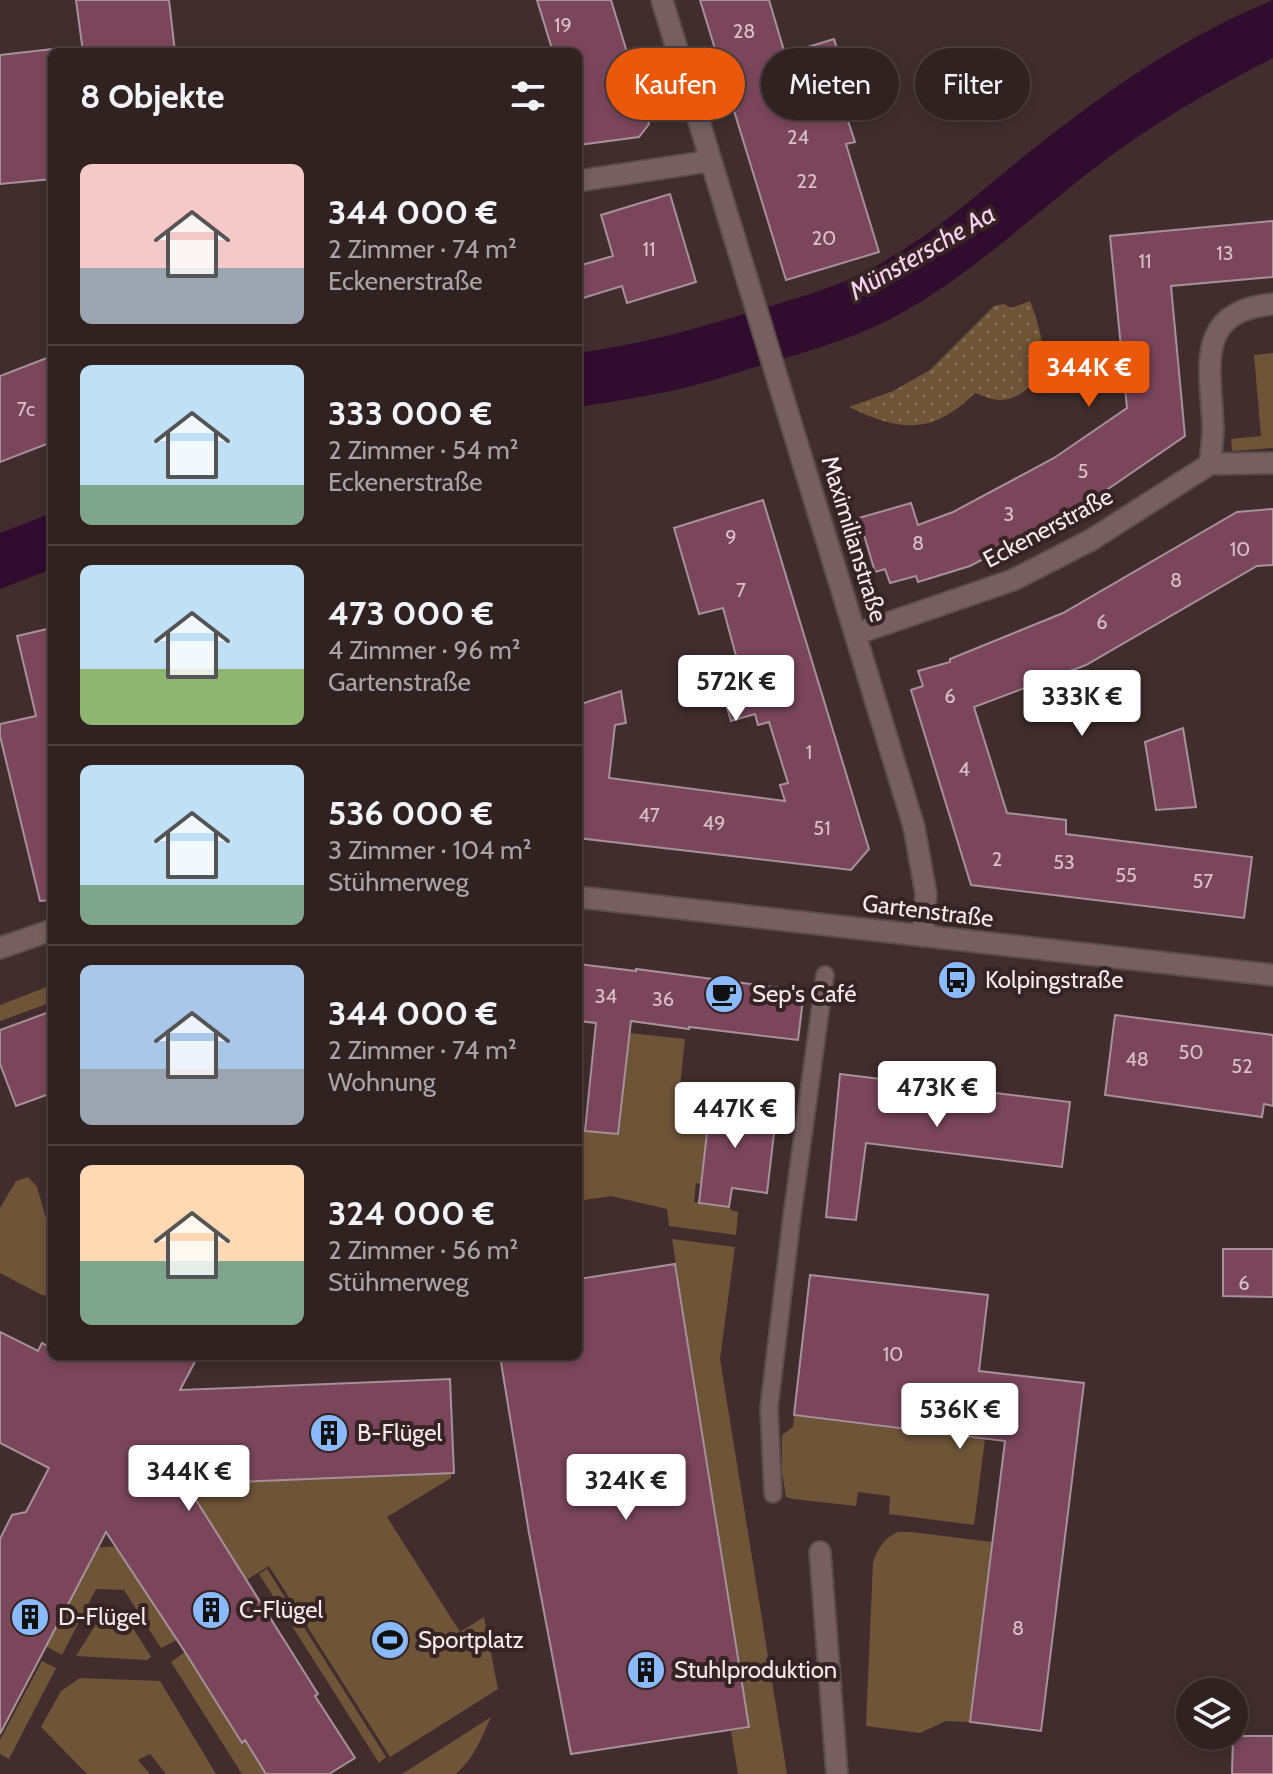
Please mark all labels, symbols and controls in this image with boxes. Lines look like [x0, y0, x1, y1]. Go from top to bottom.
house number: 19 [554, 13, 572, 37]
house number: 28 [733, 19, 755, 43]
chip: Kaufen [606, 48, 745, 120]
chip: Mieten [761, 48, 899, 120]
chip: Filter [915, 48, 1030, 120]
icon: filters [506, 74, 550, 118]
text: 8 Objekte [80, 75, 225, 117]
house number: 24 [787, 125, 809, 149]
house number: 22 [797, 169, 817, 193]
text: 344 000 € [328, 191, 498, 233]
icon: home [144, 196, 240, 292]
water label: Münstersche Aa [842, 197, 1001, 307]
house number: 20 [812, 226, 836, 250]
text: 2 Zimmer · 74 m² [328, 233, 517, 265]
house number: 11 [642, 237, 656, 261]
house number: 13 [1216, 241, 1234, 265]
house number: 11 [1138, 249, 1152, 273]
text: Eckenerstraße [328, 265, 482, 297]
pin: 344K € [1024, 341, 1154, 409]
text: 344K € [1046, 351, 1132, 383]
text: 333 000 € [328, 392, 492, 434]
house number: 7c [17, 397, 35, 421]
icon: home [144, 397, 240, 493]
text: 2 Zimmer · 54 m² [328, 434, 519, 466]
street label: Maximilianstraße [815, 452, 894, 625]
house number: 5 [1078, 459, 1088, 483]
text: Eckenerstraße [328, 466, 482, 498]
street label: Eckenerstraße [978, 481, 1118, 574]
house number: 3 [1004, 502, 1014, 526]
house number: 9 [725, 525, 737, 549]
house number: 8 [912, 531, 924, 555]
house number: 10 [1230, 537, 1250, 561]
house number: 8 [1170, 568, 1182, 592]
house number: 7 [736, 578, 746, 602]
text: 473 000 € [328, 592, 494, 634]
icon: home [144, 597, 240, 693]
house number: 6 [1096, 610, 1108, 634]
text: 4 Zimmer · 96 m² [328, 634, 520, 666]
pin: 572K € [671, 655, 801, 723]
text: 572K € [696, 665, 776, 697]
text: Gartenstraße [328, 666, 471, 698]
pin: 333K € [1017, 670, 1147, 738]
text: 333K € [1042, 680, 1122, 712]
house number: 6 [944, 684, 956, 708]
house number: 1 [806, 740, 812, 764]
house number: 4 [958, 757, 970, 781]
text: 536 000 € [328, 792, 493, 834]
icon: home [144, 797, 240, 893]
house number: 47 [638, 803, 660, 827]
house number: 49 [703, 811, 725, 835]
house number: 51 [813, 816, 831, 840]
text: 3 Zimmer · 104 m² [328, 834, 532, 866]
house number: 2 [992, 847, 1002, 871]
house number: 53 [1053, 850, 1075, 874]
house number: 55 [1115, 863, 1137, 887]
text: Stühmerweg [328, 866, 469, 898]
house number: 57 [1193, 869, 1213, 893]
street label: Gartenstraße [861, 888, 995, 933]
bus stop icon: Kolpingstraße [936, 959, 978, 1001]
place label: Kolpingstraße [985, 965, 1123, 994]
cafe icon: Sep's Café [703, 973, 745, 1015]
place label: Sep's Café [752, 979, 857, 1008]
house number: 34 [595, 984, 618, 1008]
house number: 36 [652, 987, 674, 1011]
text: 344 000 € [328, 992, 498, 1034]
icon: home [144, 997, 240, 1093]
text: 2 Zimmer · 74 m² [328, 1034, 517, 1066]
house number: 50 [1179, 1040, 1203, 1064]
house number: 48 [1125, 1047, 1149, 1071]
house number: 52 [1231, 1054, 1253, 1078]
pin: 473K € [872, 1061, 1002, 1129]
text: Wohnung [328, 1066, 436, 1098]
text: 473K € [896, 1071, 978, 1103]
pin: 447K € [670, 1082, 800, 1150]
text: 447K € [693, 1092, 777, 1124]
text: 324 000 € [328, 1192, 495, 1234]
icon: home [144, 1197, 240, 1293]
text: 2 Zimmer · 56 m² [328, 1234, 518, 1266]
text: Stühmerweg [328, 1266, 469, 1298]
house number: 6 [1238, 1271, 1250, 1295]
house number: 10 [883, 1342, 903, 1366]
pin: 536K € [895, 1383, 1025, 1451]
text: 536K € [919, 1393, 1001, 1425]
building icon: B-Flügel [308, 1412, 350, 1454]
place label: B-Flügel [357, 1418, 443, 1447]
pin: 344K € [124, 1445, 254, 1513]
pin: 324K € [561, 1454, 691, 1522]
text: 344K € [146, 1455, 232, 1487]
text: 324K € [585, 1464, 667, 1496]
building icon: C-Flügel [190, 1589, 232, 1631]
place label: C-Flügel [239, 1595, 324, 1624]
building icon: D-Flügel [9, 1596, 51, 1638]
place label: D-Flügel [58, 1602, 147, 1631]
house number: 8 [1012, 1616, 1024, 1640]
sports icon: Sportplatz [369, 1619, 411, 1661]
place label: Sportplatz [418, 1625, 524, 1654]
building icon: Stuhlproduktion [625, 1649, 667, 1691]
place label: Stuhlproduktion [674, 1655, 837, 1684]
map controls [1176, 1678, 1248, 1750]
button: layers [1176, 1678, 1248, 1750]

